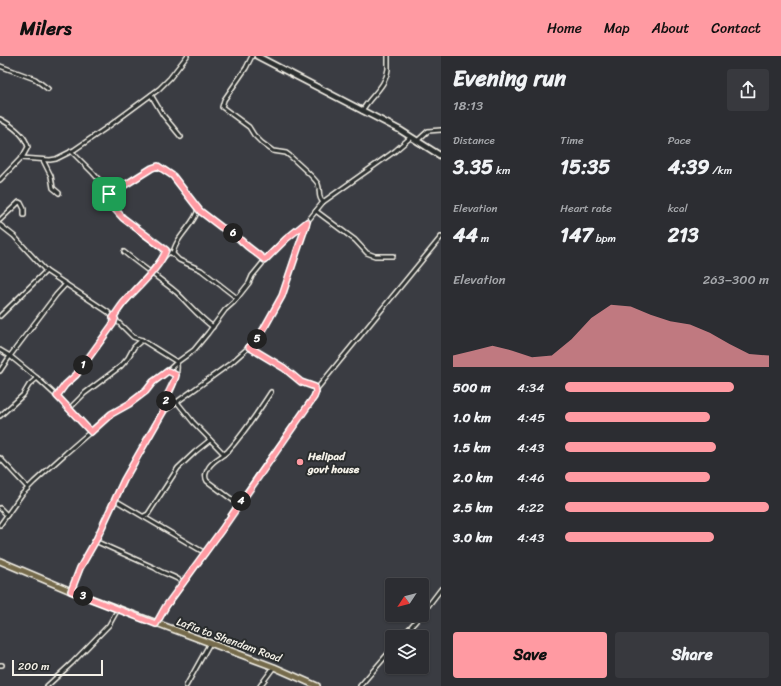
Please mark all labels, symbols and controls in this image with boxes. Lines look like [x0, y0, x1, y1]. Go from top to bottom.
text: Milers [20, 12, 72, 45]
text: Home [547, 16, 582, 41]
text: Map [604, 16, 630, 41]
text: About [652, 16, 689, 41]
text: Contact [711, 16, 761, 41]
text: Evening run [453, 59, 566, 98]
button: share [727, 69, 769, 111]
text: 18:13 [453, 94, 483, 117]
text: Distance [453, 131, 495, 150]
text: Time [560, 131, 584, 150]
text: Pace [668, 131, 691, 150]
text: 3.35 [453, 150, 493, 185]
text: 15:35 [560, 150, 610, 185]
text: 4:39 [668, 150, 709, 185]
text: km [493, 161, 510, 180]
text: /km [709, 161, 732, 180]
pin [92, 177, 126, 211]
icon: arrive [98, 183, 120, 205]
text: Elevation [453, 199, 498, 218]
text: Heart rate [560, 199, 612, 218]
text: kcal [668, 199, 688, 218]
text: 44 [453, 218, 478, 253]
text: 147 [560, 218, 593, 253]
text: 213 [668, 218, 699, 253]
pin: 6 [223, 223, 243, 243]
text: 6 [230, 223, 236, 242]
text: m [478, 229, 489, 248]
text: bpm [593, 229, 616, 248]
text: Elevation [453, 268, 506, 291]
text: 263–300 m [703, 268, 769, 291]
pin: 5 [247, 329, 267, 349]
text: 5 [254, 329, 260, 348]
pin: 1 [73, 355, 93, 375]
text: 1 [81, 355, 85, 374]
text: 500 m [453, 376, 491, 399]
text: 4:34 [517, 376, 544, 399]
pin: 2 [156, 391, 176, 411]
text: 2 [163, 391, 169, 410]
text: 1.0 km [453, 406, 491, 429]
text: 4:45 [517, 406, 545, 429]
text: 1.5 km [453, 436, 491, 459]
text: 4:43 [517, 436, 544, 459]
place label: Helipad govt house [307, 447, 360, 479]
marker: Helipad govt house [295, 457, 305, 467]
text: 2.0 km [453, 466, 493, 489]
text: 4:46 [517, 466, 545, 489]
pin: 4 [231, 491, 251, 511]
text: 4 [238, 491, 244, 510]
text: 2.5 km [453, 496, 493, 519]
text: 4:22 [517, 496, 544, 519]
text: 3.0 km [453, 526, 493, 549]
text: 4:43 [517, 526, 544, 549]
north arrow [385, 578, 429, 622]
map controls [385, 578, 429, 674]
pin: 3 [73, 586, 93, 606]
text: 3 [80, 586, 86, 605]
street label: Lafia to Shendam Road [174, 612, 285, 668]
button: layers [385, 630, 429, 674]
button: Save [453, 632, 607, 678]
button: Share [615, 632, 769, 678]
text: 200 m [18, 657, 50, 676]
scale bar [12, 658, 103, 677]

